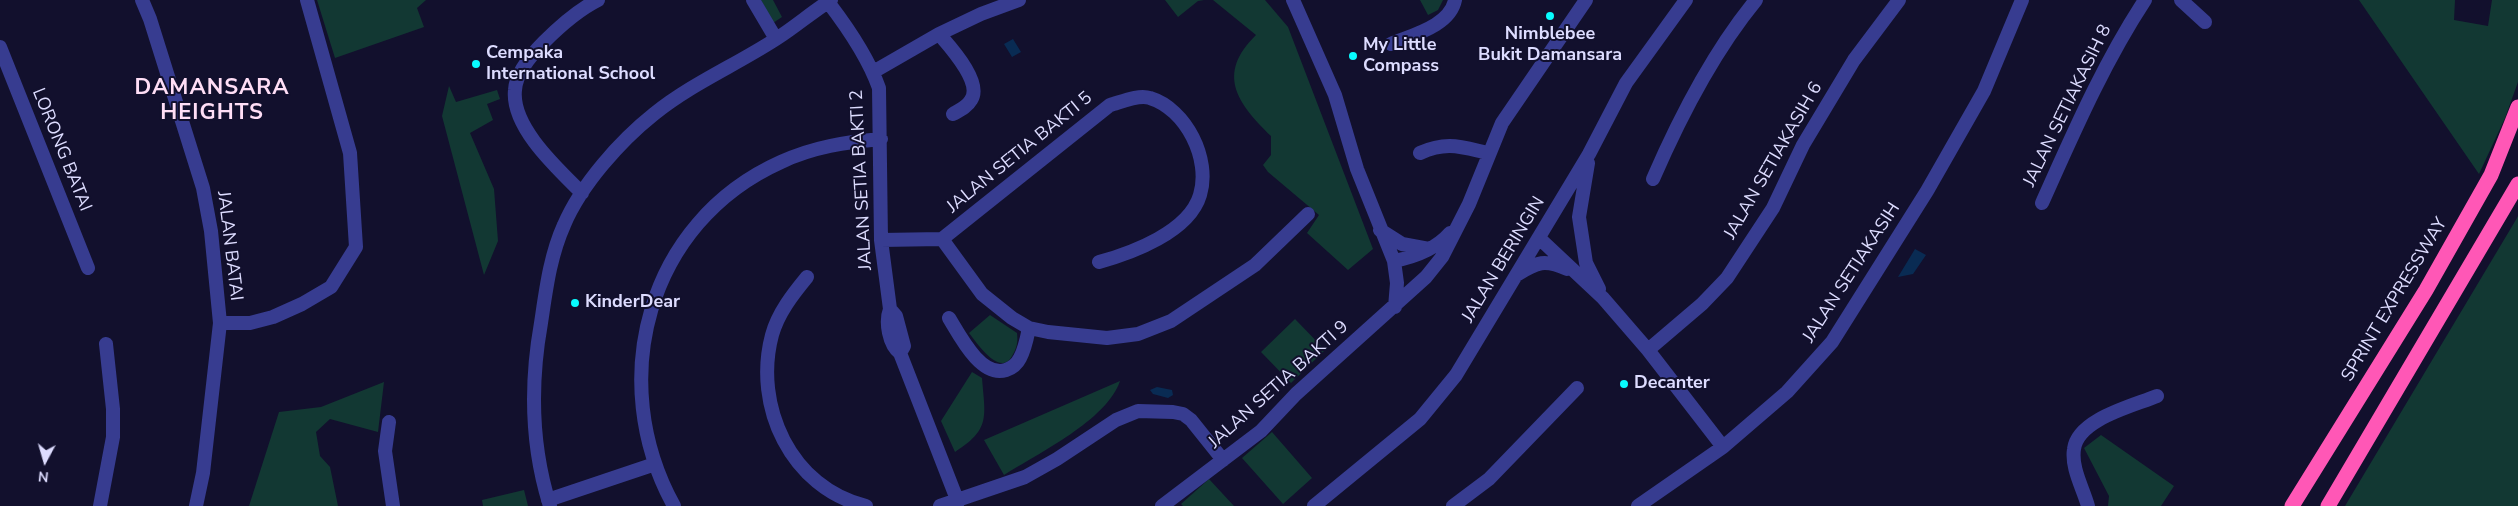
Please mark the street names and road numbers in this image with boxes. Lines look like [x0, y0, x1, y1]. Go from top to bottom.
street label: JALAN SETIAKASIH 8 [2019, 21, 2117, 191]
street label: JALAN SETIAKASIH 6 [1720, 79, 1828, 243]
street label: LORONG BATAI [27, 85, 95, 215]
street label: JALAN SETIA BAKTI 5 [943, 88, 1097, 218]
street label: JALAN SETIA BAKTI 2 [846, 89, 878, 271]
street label: JALAN BATAI [212, 190, 246, 302]
street label: JALAN BERINGIN [1458, 193, 1550, 327]
street label: JALAN SETIAKASIH [1799, 199, 1905, 347]
street label: SPRINT EXPRESSWAY [2338, 214, 2452, 386]
street label: JALAN SETIA BAKTI 9 [1205, 317, 1353, 453]

